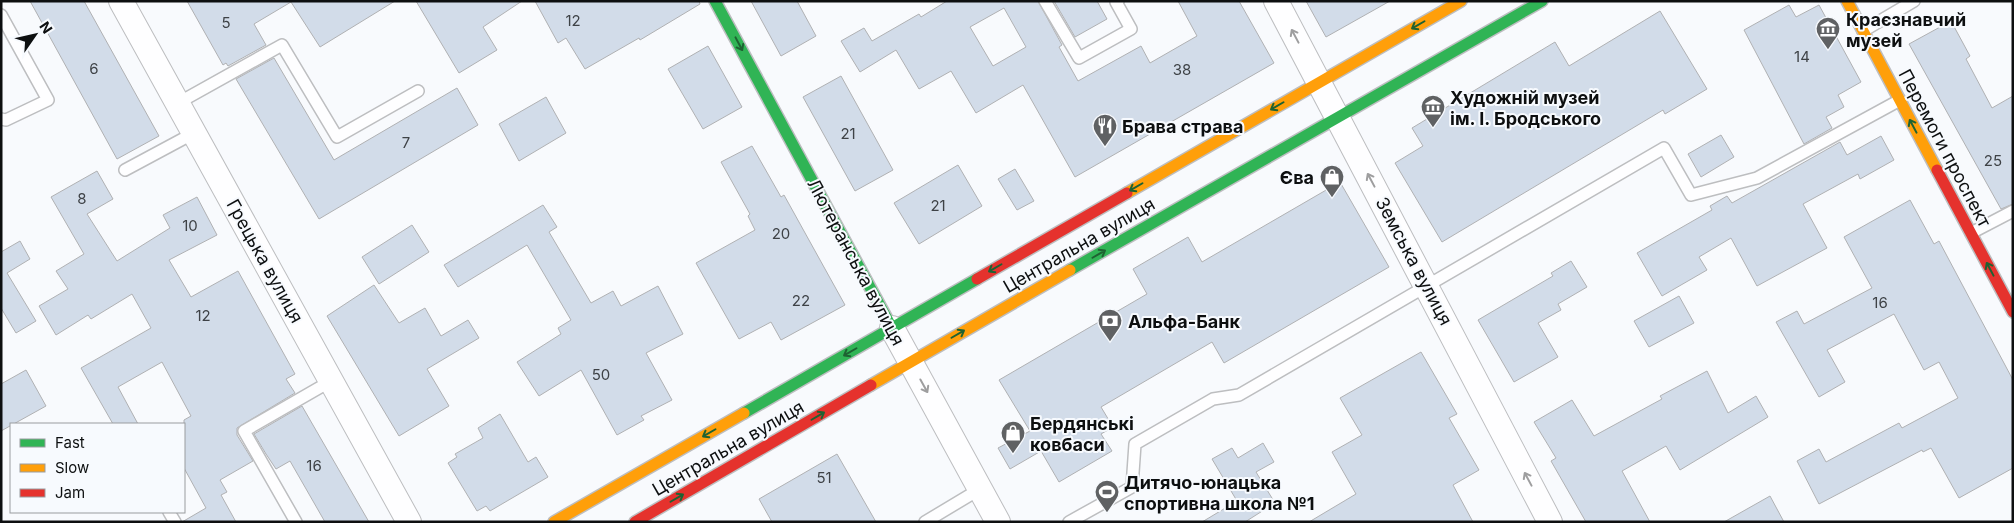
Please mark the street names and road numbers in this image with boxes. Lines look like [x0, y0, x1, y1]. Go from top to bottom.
street label: Перемоги проспект [1894, 65, 1996, 231]
street label: Лютеранська вулиця [803, 175, 909, 349]
street label: Центральна вулиця [999, 193, 1159, 297]
street label: Земська вулиця [1371, 193, 1457, 329]
street label: Грецька вулиця [222, 196, 308, 326]
street label: Центральна вулиця [648, 396, 808, 500]

